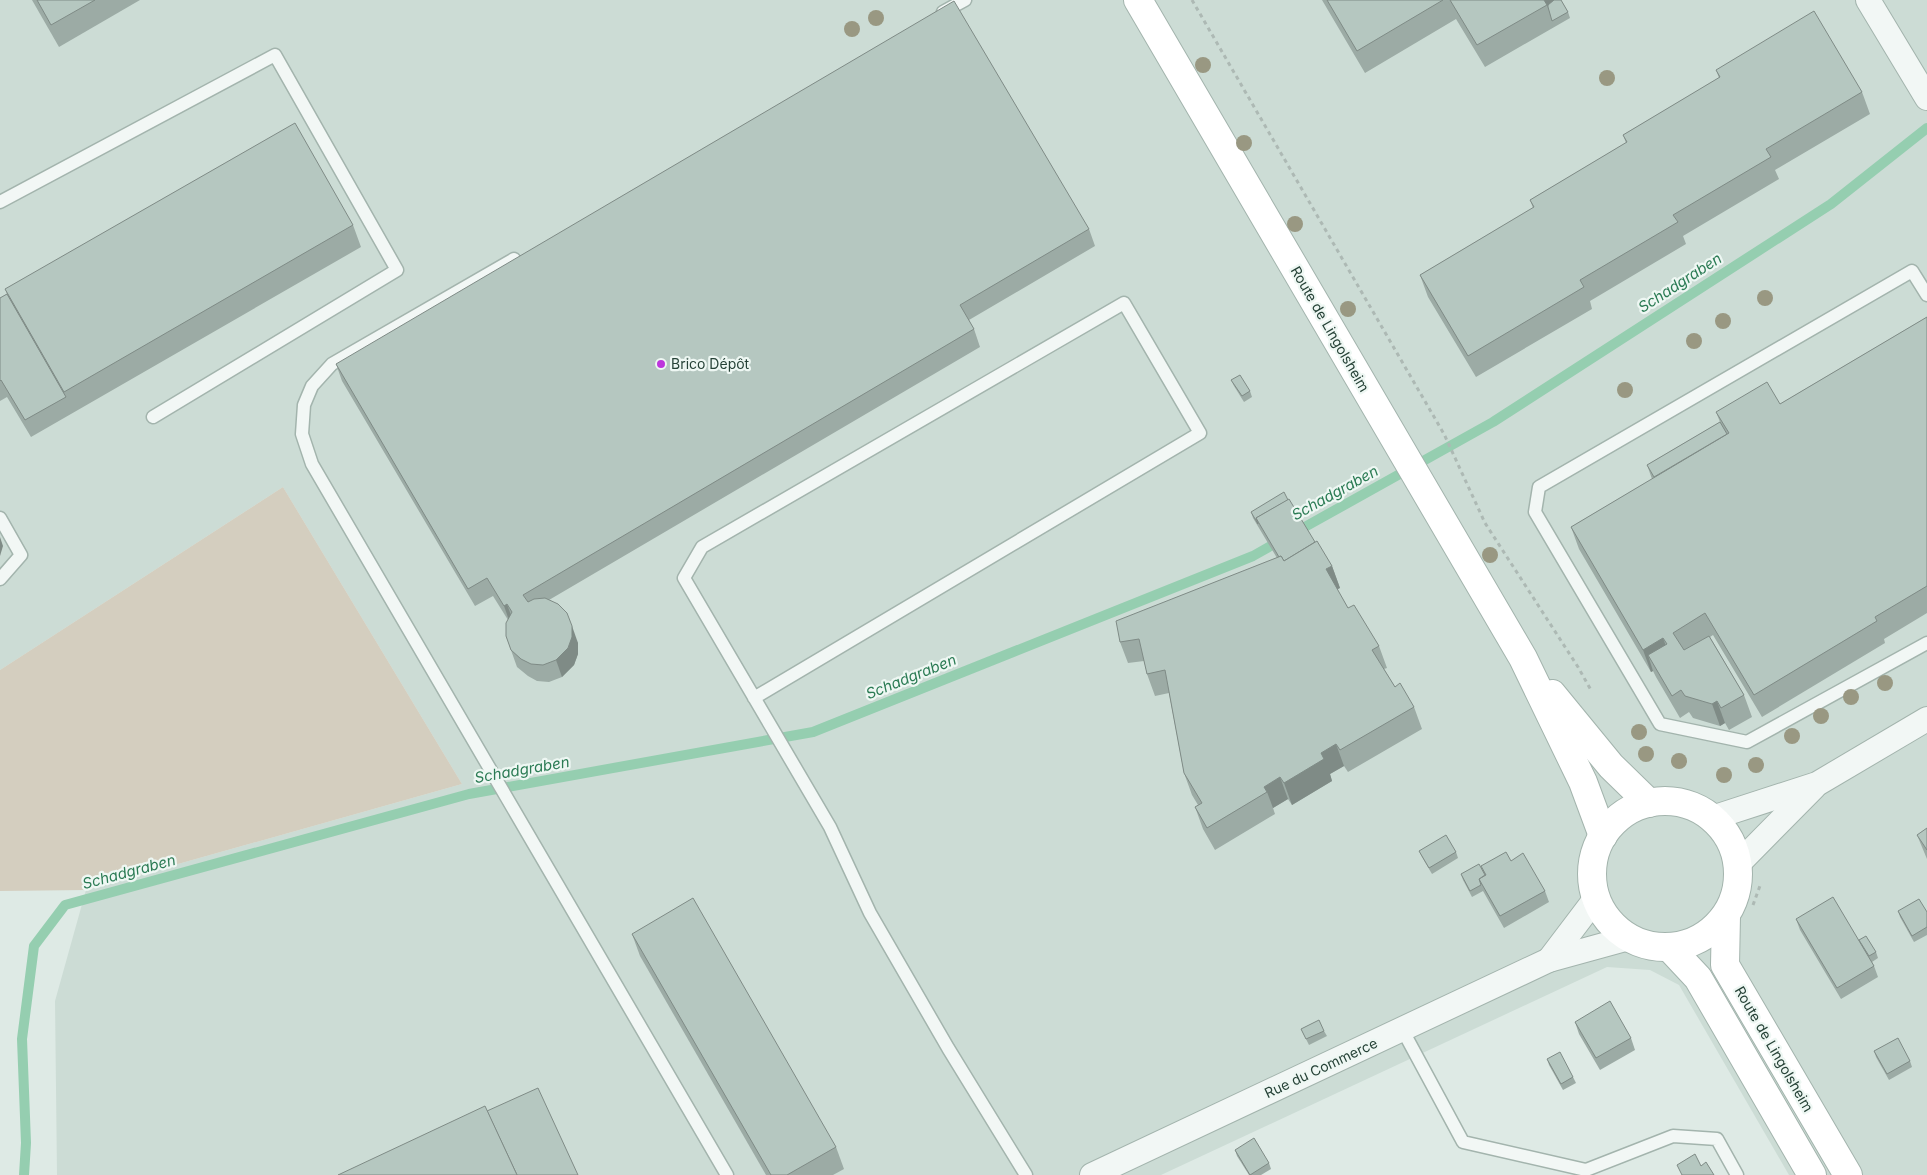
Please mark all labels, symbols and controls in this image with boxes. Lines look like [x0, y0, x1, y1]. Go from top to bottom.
water label: Schadgraben [1634, 248, 1725, 317]
street label: Route de Lingolsheim [1288, 263, 1373, 395]
place label: Brico Dépôt [671, 355, 750, 372]
marker: Brico Dépôt [655, 358, 667, 370]
water label: Schadgraben [1288, 461, 1381, 524]
water label: Schadgraben [863, 650, 959, 703]
water label: Schadgraben [473, 752, 571, 787]
water label: Schadgraben [80, 850, 178, 893]
street label: Route de Lingolsheim [1732, 983, 1817, 1115]
street label: Rue du Commerce [1262, 1034, 1380, 1101]

